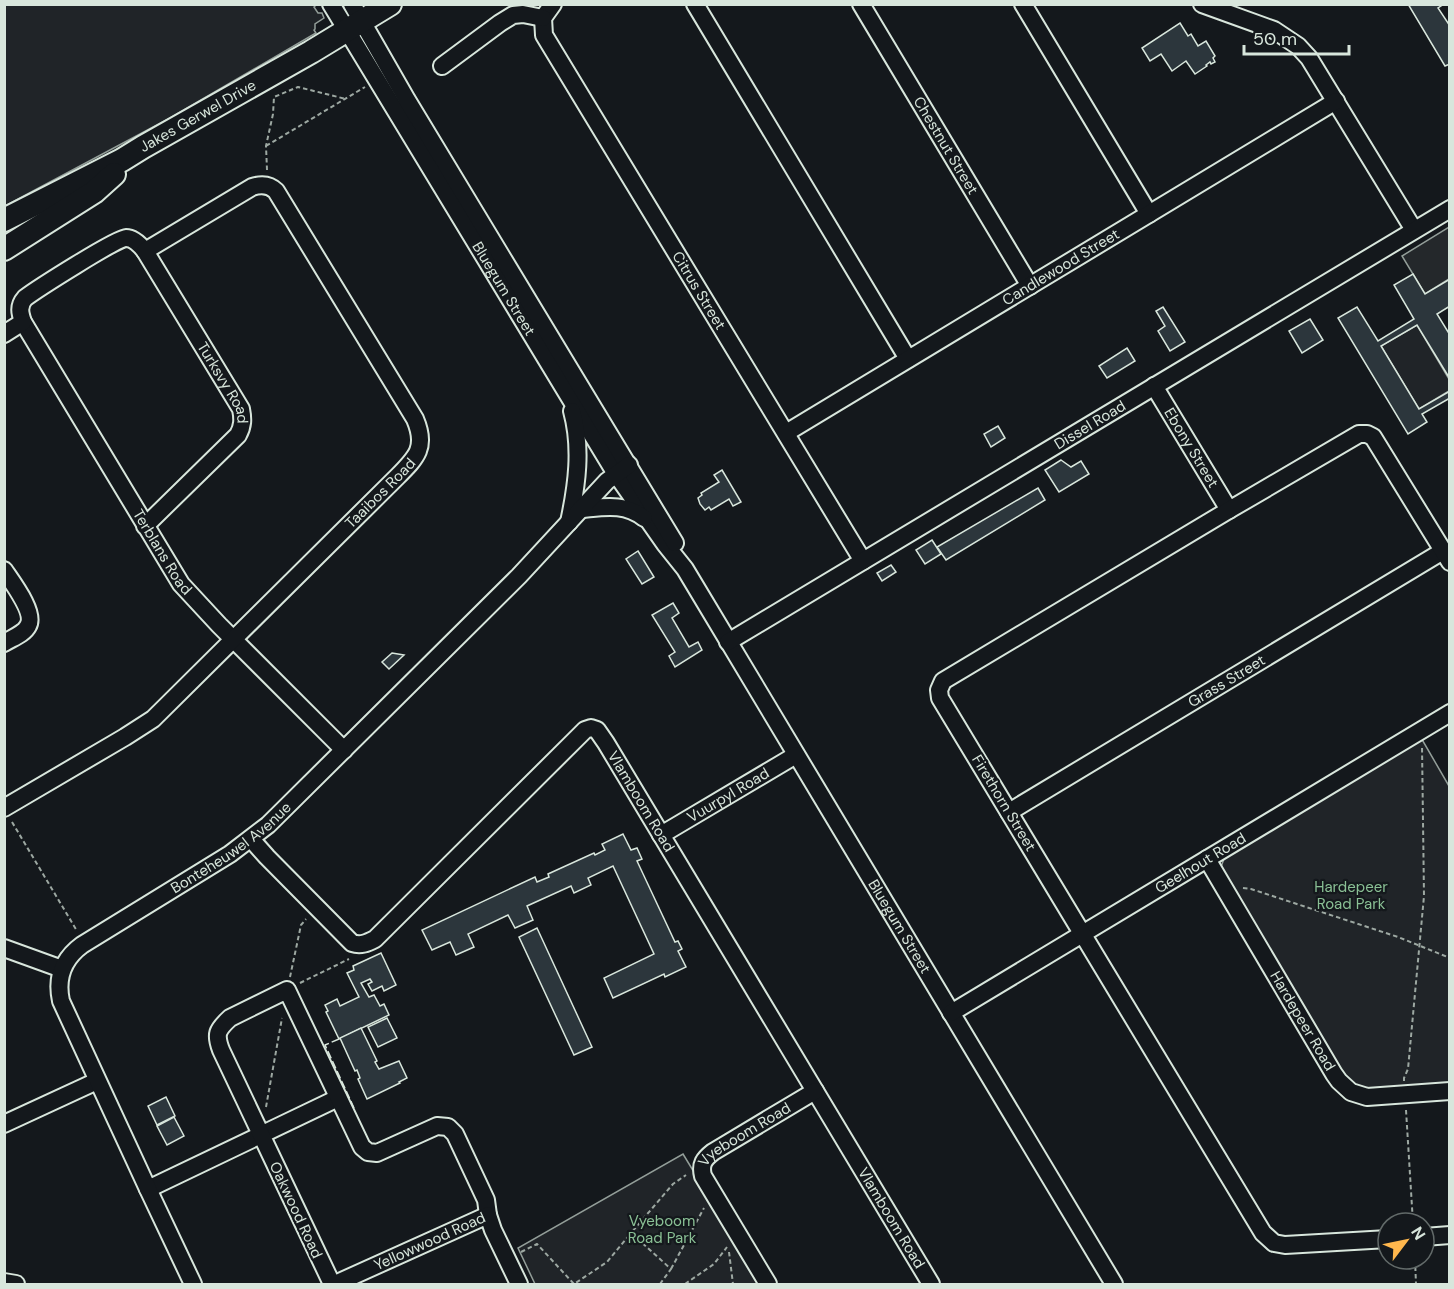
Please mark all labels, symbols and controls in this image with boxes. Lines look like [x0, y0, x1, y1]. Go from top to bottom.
scale bar [1244, 18, 1349, 56]
text: 50 m [1253, 27, 1297, 51]
street label: Jakes Gerwel Drive [136, 75, 260, 157]
street label: Chestnut Street [909, 93, 983, 198]
street label: Candlewood Street [998, 224, 1123, 310]
street label: Bluegum Street [468, 238, 540, 340]
street label: Citrus Street [667, 247, 730, 334]
street label: Turksvy Road [193, 338, 252, 424]
street label: Dissel Road [1051, 396, 1129, 454]
street label: Ebony Street [1159, 404, 1223, 491]
street label: Taaibos Road [341, 454, 420, 533]
street label: Terblans Road [128, 506, 196, 599]
street label: Grass Street [1184, 650, 1269, 712]
street label: Vlamboom Road [603, 747, 679, 856]
street label: Firethorn Street [967, 751, 1041, 855]
street label: Vuurpyl Road [683, 763, 773, 827]
street label: Bonteheuwel Avenue [167, 798, 296, 898]
street label: Geelhout Road [1151, 828, 1250, 898]
street label: Bluegum Street [864, 876, 935, 977]
park label: Hardepeer Road Park [1314, 877, 1388, 914]
street label: Hardepeer Road [1265, 967, 1340, 1074]
street label: Vyeboom Road [693, 1098, 794, 1170]
street label: Oakwood Road [265, 1158, 327, 1262]
street label: Vlamboom Road [853, 1164, 929, 1272]
street label: Yellowwood Road [371, 1207, 489, 1275]
park label: Vyeboom Road Park [628, 1211, 697, 1248]
north arrow [1376, 1211, 1436, 1271]
text: N [1406, 1223, 1430, 1244]

